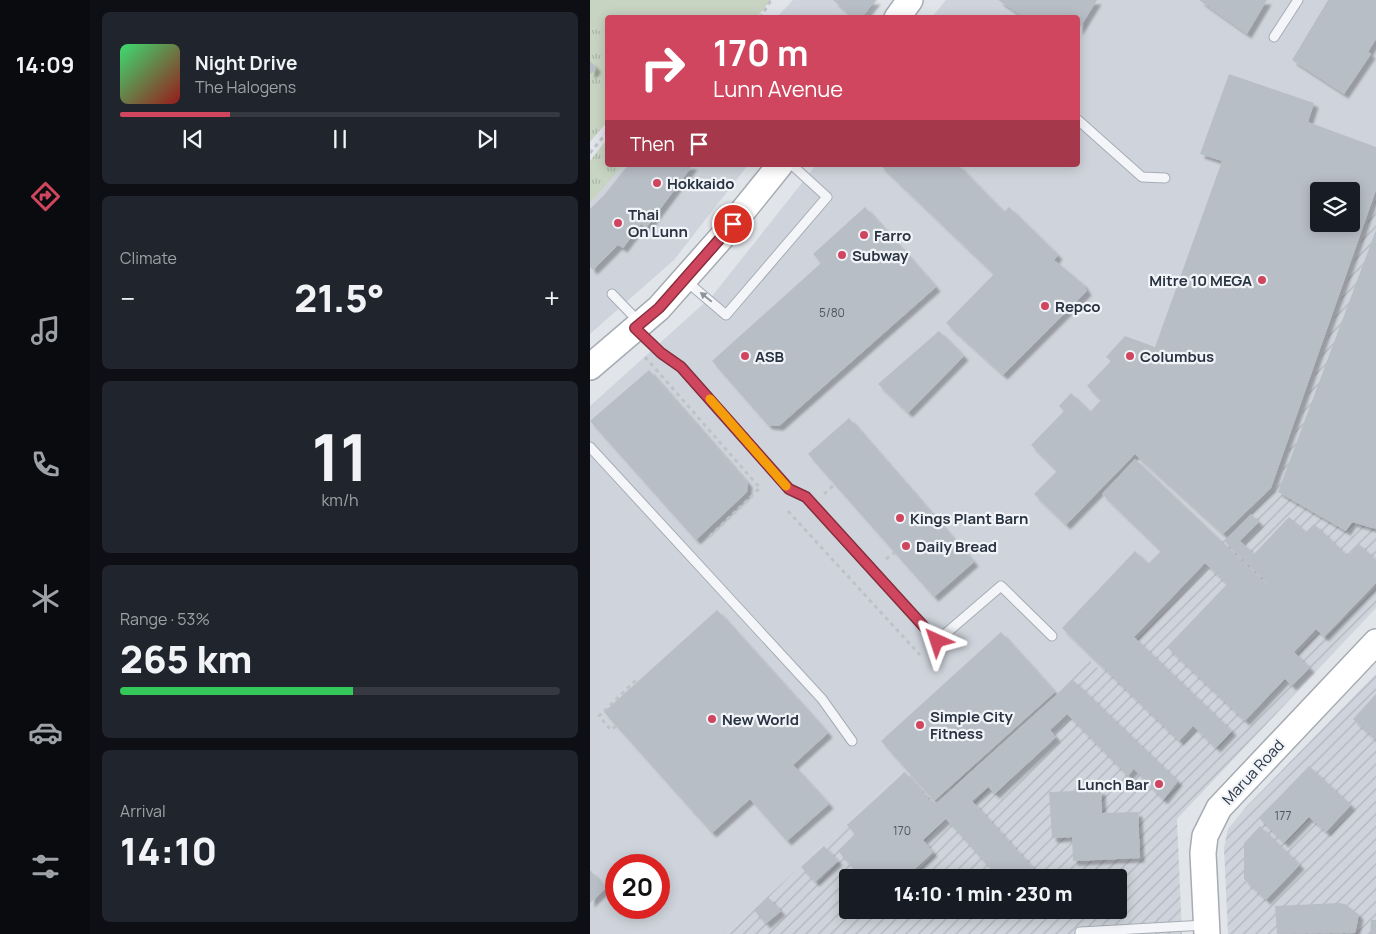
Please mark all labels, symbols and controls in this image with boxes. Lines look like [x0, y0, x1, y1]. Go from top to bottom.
text: 170 m [713, 29, 809, 77]
icon: right [630, 35, 695, 100]
text: 14:09 [16, 50, 74, 80]
text: Night Drive [195, 50, 297, 76]
text: Lunn Avenue [713, 74, 843, 104]
text: The Halogens [195, 76, 296, 98]
icon: previous [179, 125, 207, 153]
icon: pause [326, 125, 354, 153]
icon: next [473, 125, 501, 153]
icon: arrive [685, 130, 713, 158]
text: Then [630, 131, 675, 157]
place label: Hokkaido [667, 173, 735, 194]
marker: Hokkaido [651, 177, 663, 189]
icon: directions [28, 179, 63, 214]
map controls [1310, 182, 1360, 232]
button: layers [1310, 182, 1360, 232]
pin [712, 203, 754, 245]
place label: Thai On Lunn [628, 204, 688, 242]
icon: arrive [719, 210, 747, 238]
marker: Thai On Lunn [612, 217, 624, 229]
place label: Farro [874, 225, 911, 246]
marker: Farro [858, 229, 870, 241]
place label: Subway [852, 245, 909, 266]
text: Climate [120, 247, 177, 269]
marker: Subway [836, 249, 848, 261]
place label: Mitre 10 MEGA [1149, 270, 1252, 291]
text: 21.5° [294, 271, 385, 323]
marker: Mitre 10 MEGA [1256, 274, 1268, 286]
text: − [120, 279, 135, 317]
text: + [544, 279, 560, 317]
one-way arrow [700, 291, 713, 302]
place label: Repco [1055, 296, 1101, 317]
marker: Repco [1039, 300, 1051, 312]
house number: 5/80 [819, 304, 845, 321]
icon: music [28, 313, 63, 348]
place label: ASB [755, 346, 785, 367]
place label: Columbus [1140, 346, 1214, 367]
marker: ASB [739, 350, 751, 362]
marker: Columbus [1124, 350, 1136, 362]
text: 11 [312, 412, 368, 501]
icon: phone [28, 447, 63, 482]
text: km/h [321, 489, 359, 511]
place label: Kings Plant Barn [910, 508, 1028, 529]
marker: Kings Plant Barn [894, 512, 906, 524]
place label: Daily Bread [916, 536, 997, 557]
marker: Daily Bread [900, 540, 912, 552]
icon: climate [28, 581, 63, 616]
text: Range · 53% [120, 608, 210, 630]
position arrow [910, 614, 962, 666]
text: 265 km [120, 632, 252, 684]
place label: Simple City Fitness [930, 706, 1014, 744]
place label: New World [722, 709, 799, 730]
marker: New World [706, 713, 718, 725]
icon: car [28, 715, 63, 750]
marker: Simple City Fitness [914, 719, 926, 731]
street label: Marua Road [1217, 735, 1289, 809]
place label: Lunch Bar [1077, 774, 1149, 795]
marker: Lunch Bar [1153, 778, 1165, 790]
text: Arrival [120, 800, 166, 822]
house number: 177 [1274, 807, 1292, 824]
house number: 170 [893, 822, 911, 839]
text: 14:10 [120, 824, 217, 876]
icon: filters [28, 849, 63, 884]
speed limit sign: 20 [605, 854, 670, 919]
text: 14:10 · 1 min · 230 m [894, 881, 1072, 907]

